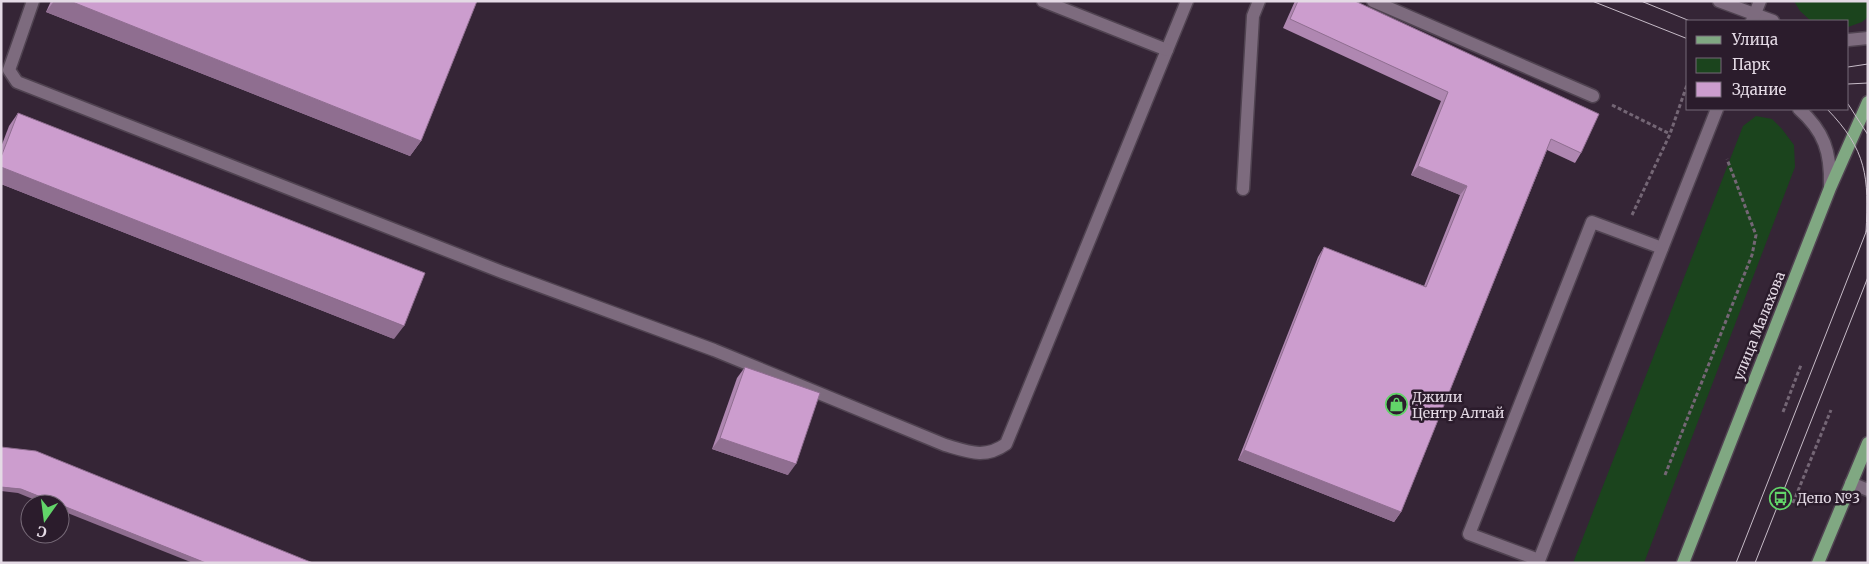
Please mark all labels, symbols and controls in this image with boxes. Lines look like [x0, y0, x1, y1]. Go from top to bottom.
legend [1686, 20, 1849, 110]
text: Улица [1731, 30, 1778, 49]
text: Парк [1732, 55, 1771, 74]
text: Здание [1732, 80, 1786, 99]
street label: улица Малахова [1729, 268, 1789, 383]
place label: Джили Центр Алтай [1412, 388, 1505, 422]
shop icon: Джили Центр Алтай [1384, 393, 1408, 417]
bus stop icon: Депо №3 [1769, 486, 1793, 510]
place label: Депо №3 [1797, 489, 1860, 507]
north arrow [20, 494, 70, 544]
text: С [35, 522, 49, 541]

